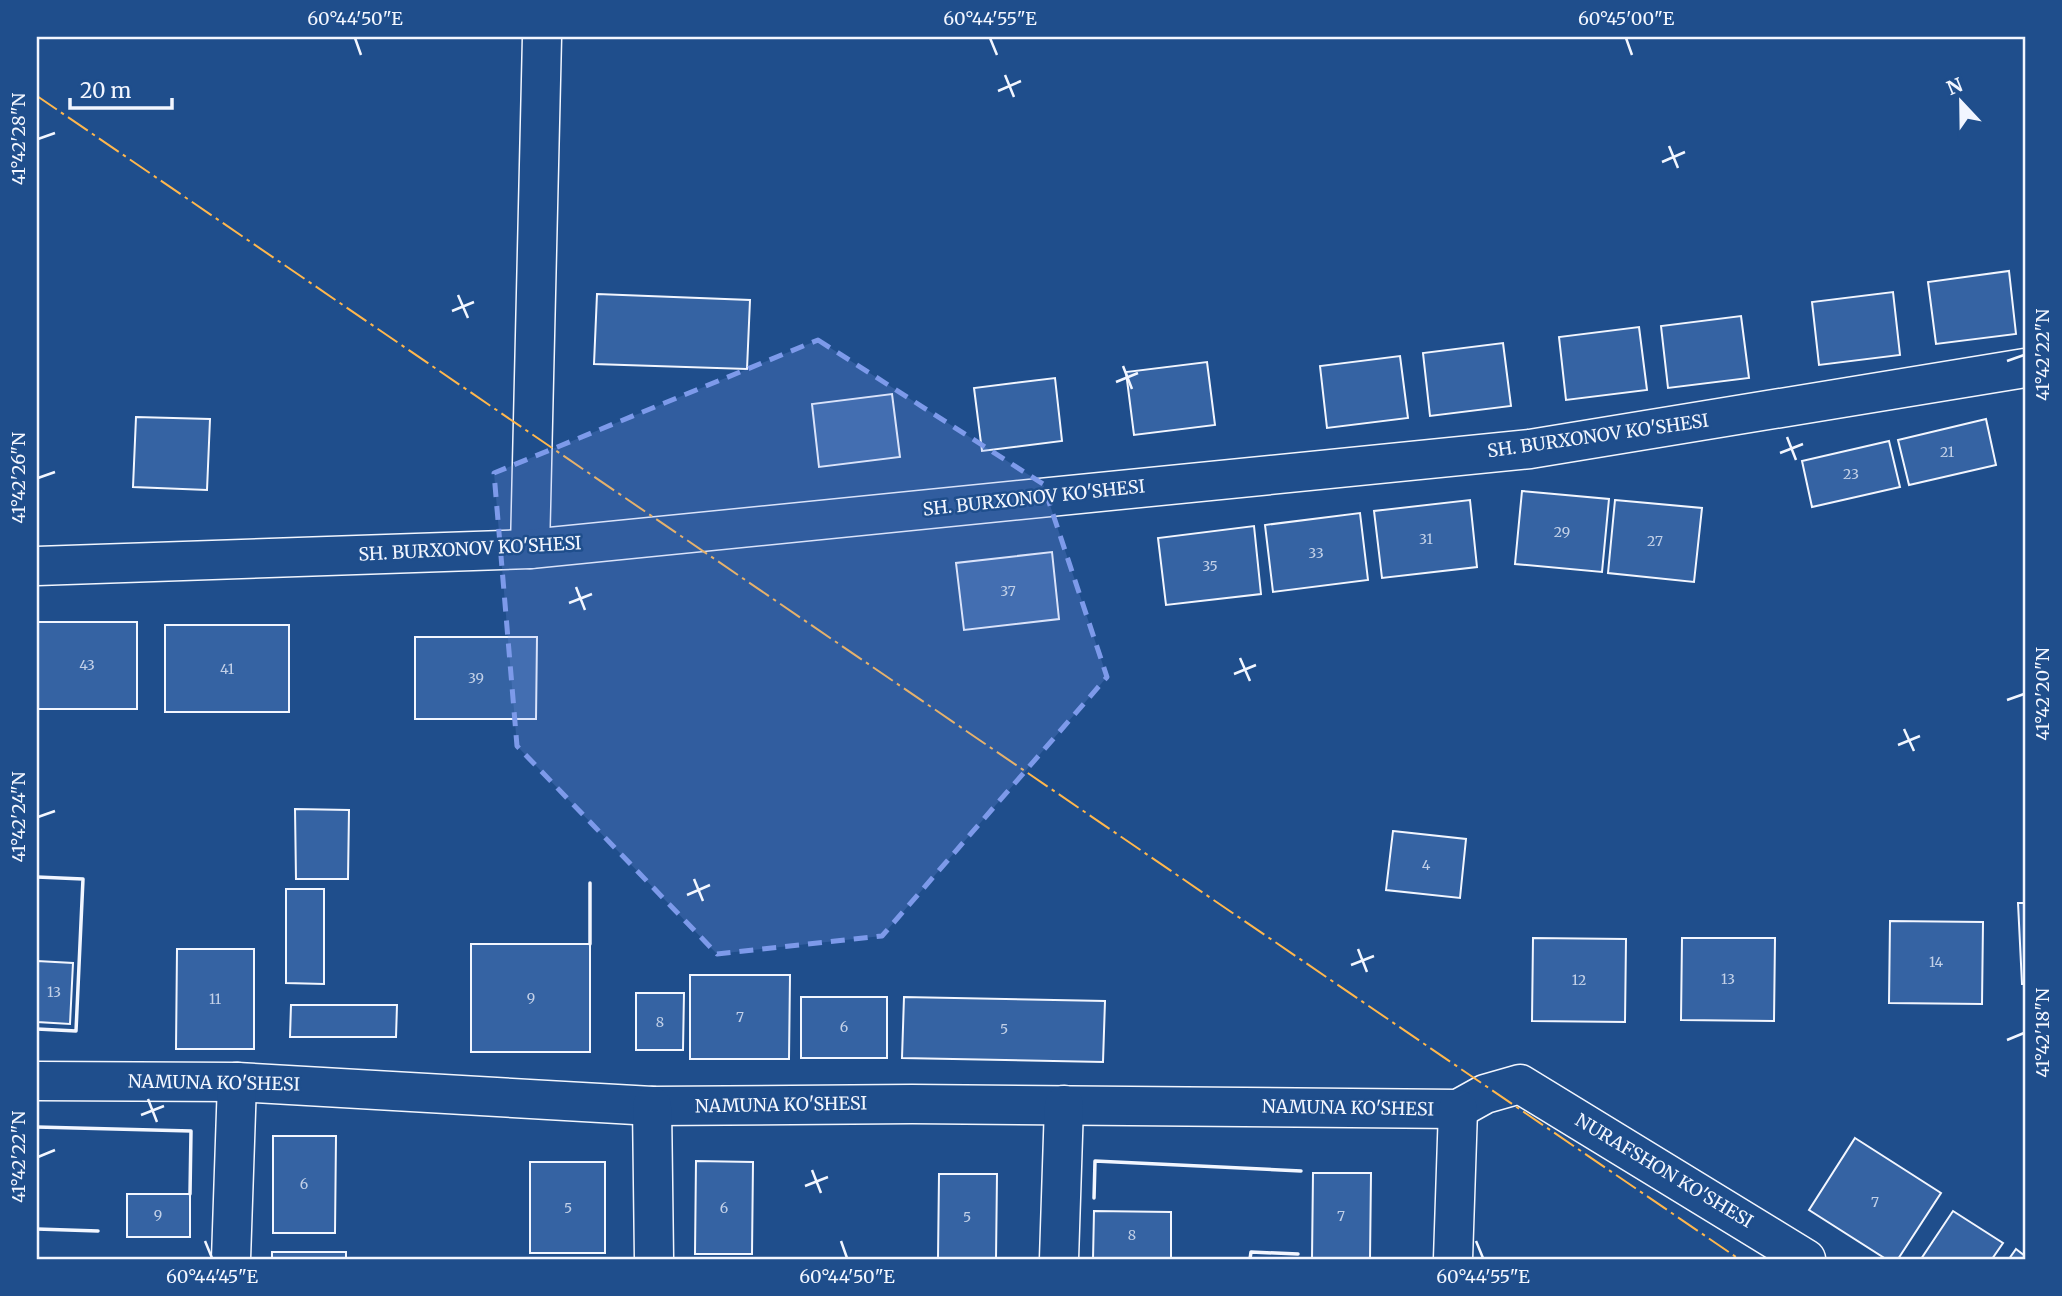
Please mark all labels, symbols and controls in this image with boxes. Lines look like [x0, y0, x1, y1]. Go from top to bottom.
text: 60°44'50"E [307, 7, 403, 30]
text: 60°44'55"E [943, 7, 1037, 30]
text: 60°45'00"E [1578, 7, 1675, 30]
scale bar [70, 66, 172, 110]
north arrow [1926, 66, 1996, 136]
text: N [1943, 72, 1966, 100]
text: 20 m [80, 77, 132, 104]
text: 41°42'28"N [7, 93, 30, 185]
text: 41°42'22"N [2031, 309, 2054, 401]
street label: SH. BURXONOV KO'SHESI [1486, 409, 1710, 462]
text: 41°42'26"N [7, 432, 30, 524]
house number: 21 [1940, 443, 1954, 461]
house number: 23 [1843, 465, 1859, 483]
street label: SH. BURXONOV KO'SHESI [922, 474, 1146, 521]
house number: 29 [1554, 523, 1570, 541]
house number: 31 [1419, 530, 1433, 548]
street label: SH. BURXONOV KO'SHESI [358, 531, 582, 566]
house number: 27 [1647, 532, 1663, 550]
house number: 33 [1308, 544, 1324, 562]
house number: 35 [1202, 557, 1218, 575]
house number: 37 [1000, 582, 1016, 600]
text: 41°42'20"N [2031, 647, 2054, 741]
house number: 43 [79, 656, 95, 674]
house number: 41 [220, 660, 234, 678]
house number: 39 [468, 669, 484, 687]
text: 41°42'24"N [7, 771, 30, 863]
house number: 4 [1422, 856, 1431, 874]
house number: 14 [1929, 953, 1943, 971]
house number: 13 [1721, 970, 1735, 988]
house number: 12 [1572, 971, 1586, 989]
house number: 13 [47, 983, 61, 1001]
text: 41°42'18"N [2031, 988, 2054, 1078]
house number: 9 [527, 989, 535, 1007]
house number: 11 [209, 990, 221, 1008]
house number: 7 [736, 1008, 744, 1026]
house number: 8 [656, 1013, 664, 1031]
house number: 6 [840, 1018, 848, 1036]
house number: 5 [1000, 1020, 1008, 1038]
street label: NAMUNA KO'SHESI [128, 1069, 300, 1096]
street label: NAMUNA KO'SHESI [695, 1091, 867, 1118]
street label: NAMUNA KO'SHESI [1262, 1094, 1434, 1121]
street label: NURAFSHON KO'SHESI [1571, 1108, 1757, 1233]
text: 41°42'22"N [7, 1111, 30, 1203]
house number: 6 [300, 1175, 308, 1193]
house number: 7 [1871, 1193, 1879, 1211]
house number: 5 [564, 1199, 572, 1217]
house number: 6 [720, 1199, 728, 1217]
house number: 9 [154, 1206, 162, 1224]
house number: 7 [1337, 1207, 1345, 1225]
house number: 5 [963, 1208, 971, 1226]
house number: 8 [1128, 1226, 1136, 1244]
text: 60°44'45"E [166, 1265, 259, 1288]
text: 60°44'50"E [799, 1265, 895, 1288]
text: 60°44'55"E [1436, 1265, 1530, 1288]

